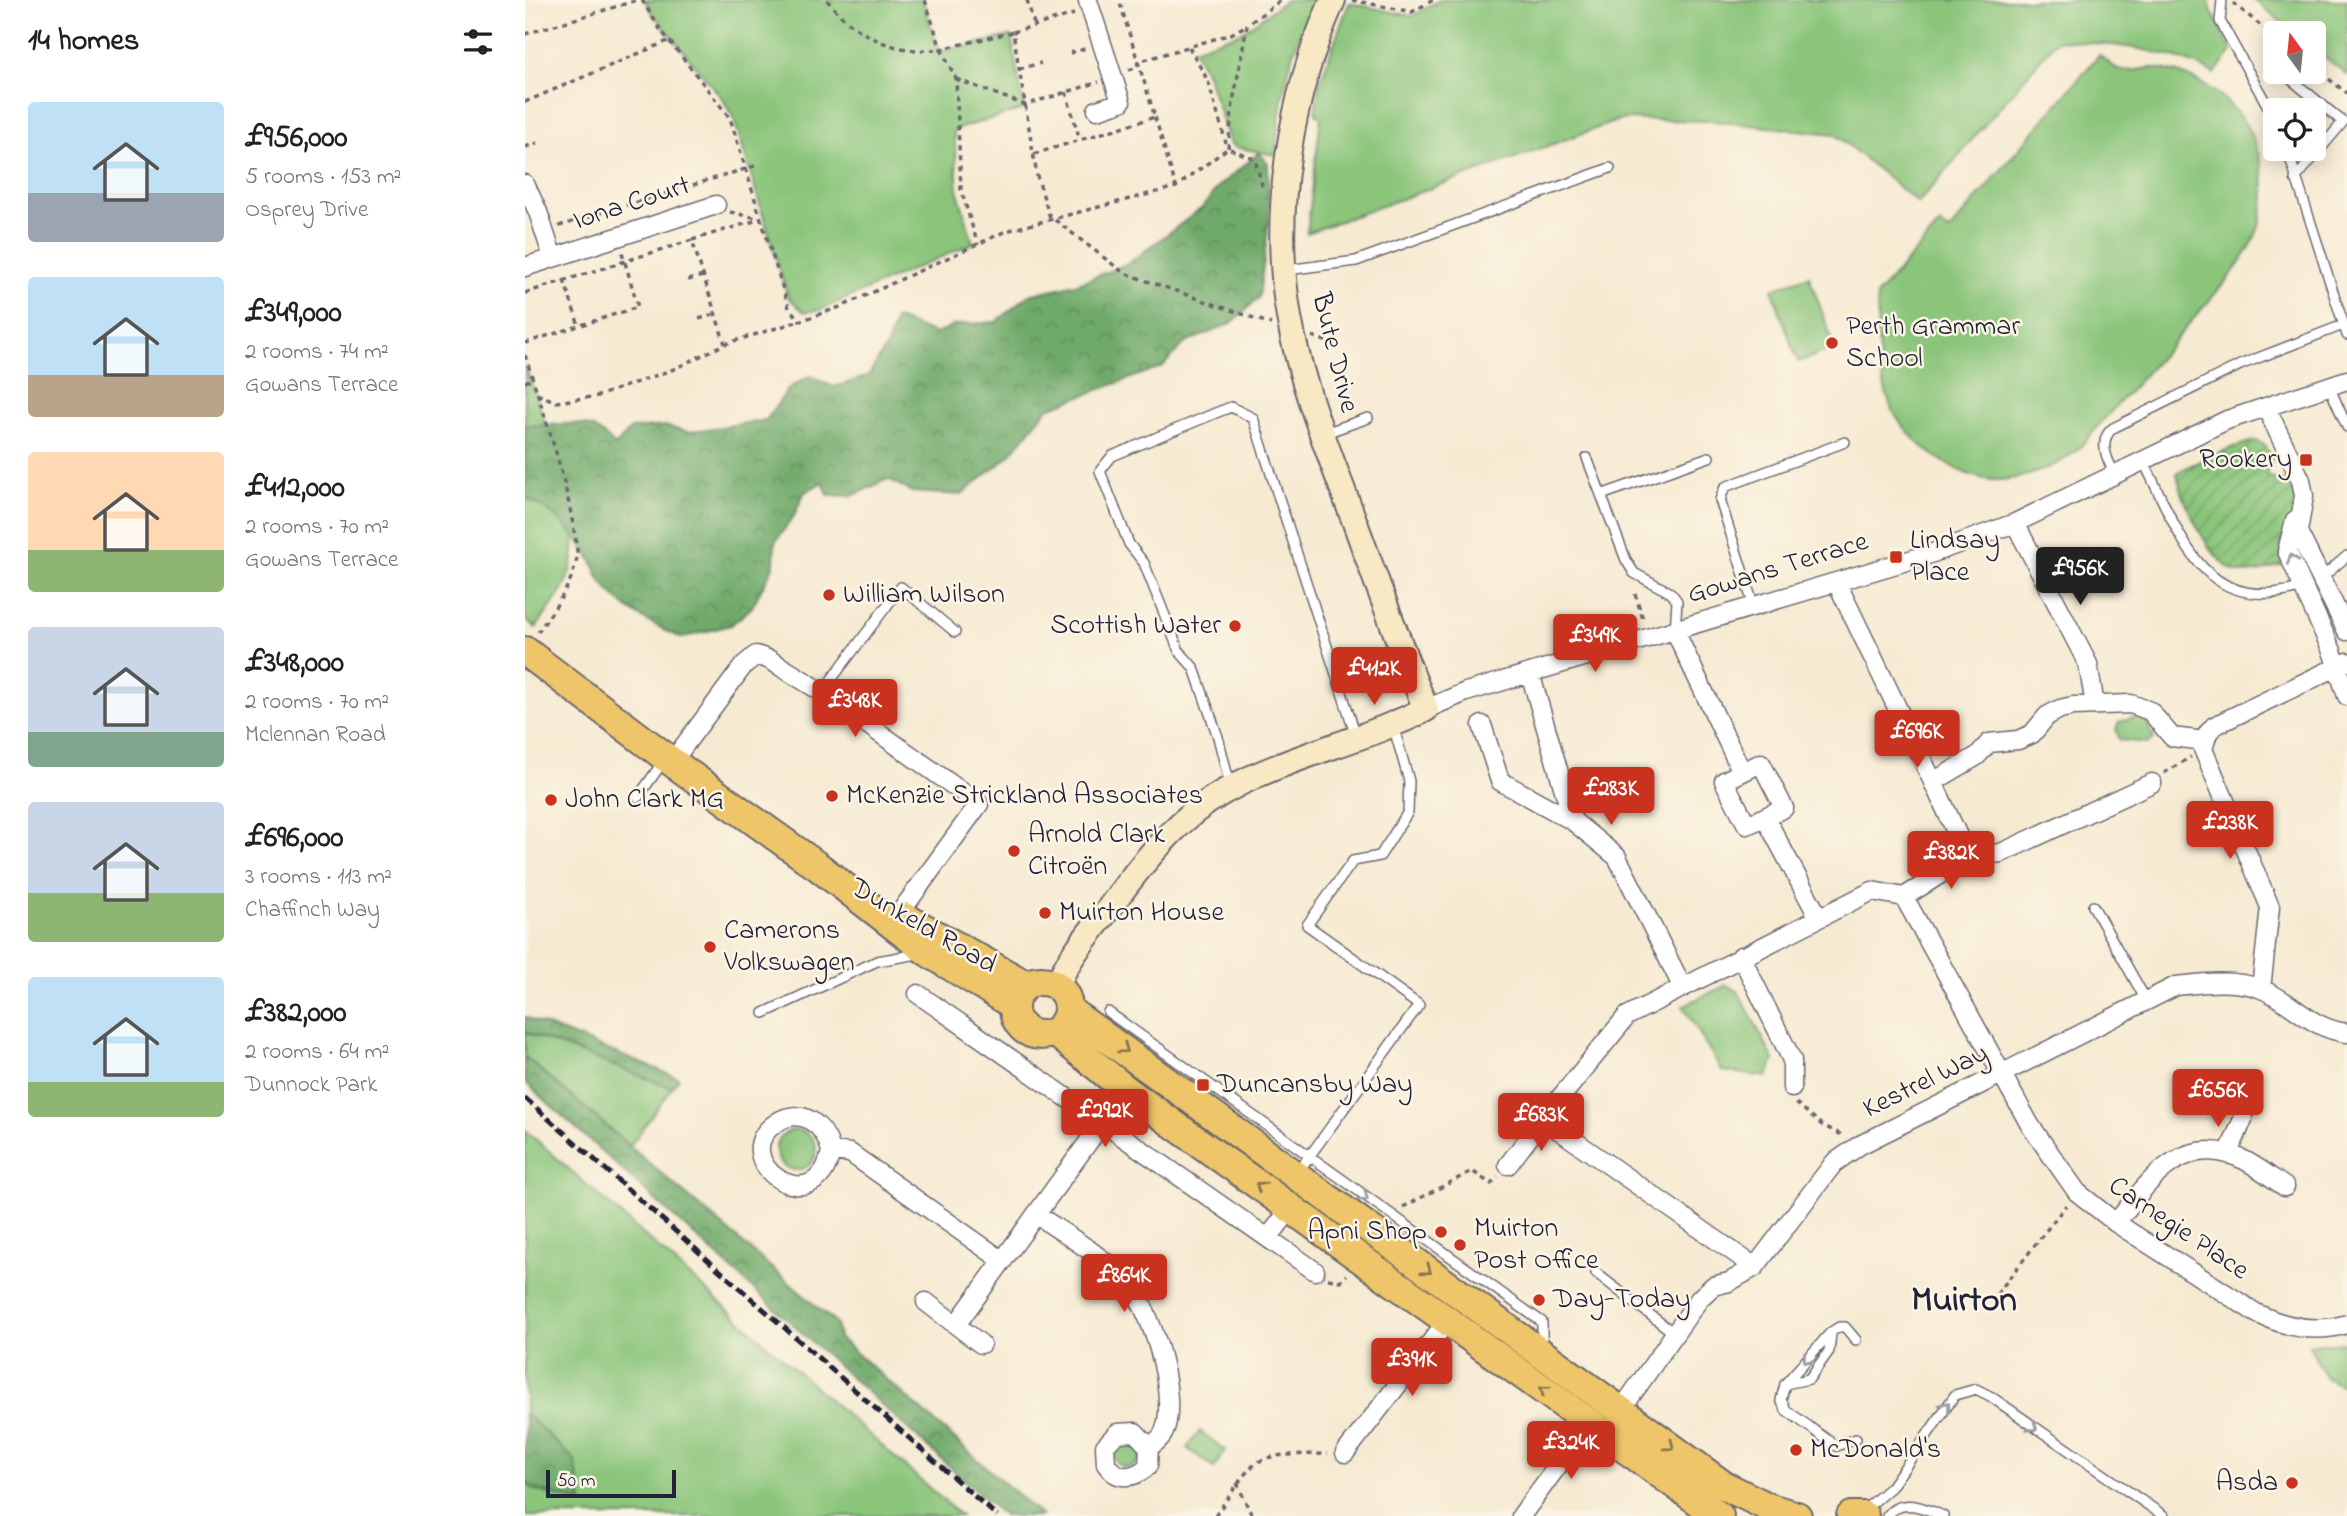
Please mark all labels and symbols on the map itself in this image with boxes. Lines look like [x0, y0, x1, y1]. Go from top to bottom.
north arrow [2263, 21, 2326, 84]
street label: Iona Court [568, 166, 696, 242]
street label: Bute Drive [1299, 288, 1369, 418]
place label: Perth Grammar School [1846, 307, 2020, 380]
marker: Perth Grammar School [1824, 335, 1840, 351]
place label: Rookery [2199, 440, 2292, 481]
marker: Rookery [2298, 452, 2314, 468]
place label: Lindsay Place [1910, 521, 2000, 594]
street label: Gowans Terrace [1683, 522, 1874, 616]
pin: £956K [2031, 548, 2129, 607]
marker: Lindsay Place [1888, 549, 1904, 565]
one-way arrow [2286, 554, 2300, 566]
place label: William Wilson [843, 575, 1005, 616]
marker: William Wilson [821, 587, 837, 603]
place label: Scottish Water [1050, 606, 1221, 647]
pin: £349K [1546, 614, 1644, 674]
marker: Scottish Water [1227, 618, 1243, 634]
pin: £412K [1325, 648, 1423, 707]
pin: £348K [806, 680, 904, 739]
pin: £696K [1868, 710, 1966, 770]
pin: £283K [1562, 768, 1660, 827]
place label: McKenzie Strickland Associates [846, 776, 1203, 817]
place label: John Clark MG [565, 780, 724, 821]
marker: McKenzie Strickland Associates [824, 788, 840, 804]
marker: John Clark MG [543, 792, 559, 808]
pin: £238K [2181, 802, 2279, 861]
place label: Arnold Clark Citroën [1028, 815, 1166, 888]
pin: £382K [1902, 832, 2000, 891]
marker: Arnold Clark Citroën [1006, 843, 1022, 859]
street label: Dunkeld Road [841, 868, 1004, 986]
place label: Muirton House [1059, 893, 1224, 934]
marker: Muirton House [1037, 905, 1053, 921]
place label: Camerons Volkswagen [723, 911, 855, 984]
marker: Camerons Volkswagen [702, 939, 718, 955]
street label: Kestrel Way [1856, 1034, 1996, 1130]
one-way arrow [1116, 1041, 1129, 1054]
place label: Duncansby Way [1216, 1065, 1413, 1106]
pin: £656K [2169, 1070, 2267, 1129]
marker: Duncansby Way [1195, 1077, 1211, 1093]
pin: £292K [1056, 1090, 1154, 1149]
pin: £683K [1492, 1094, 1590, 1153]
street label: Carnegie Place [2099, 1167, 2257, 1292]
one-way arrow [1255, 1182, 1268, 1194]
one-way arrow [1356, 1188, 1369, 1201]
place label: Muirton Post Office [1474, 1209, 1599, 1282]
place label: Apni Shop [1308, 1212, 1427, 1253]
marker: Apni Shop [1433, 1224, 1449, 1240]
marker: Muirton Post Office [1452, 1237, 1468, 1253]
pin: £864K [1075, 1254, 1173, 1314]
one-way arrow [1419, 1262, 1431, 1274]
district label: Muirton [1911, 1276, 2017, 1327]
place label: Day-Today [1552, 1280, 1691, 1321]
marker: Day-Today [1531, 1292, 1547, 1308]
pin: £391K [1363, 1338, 1461, 1398]
one-way arrow [1803, 1351, 1816, 1364]
one-way arrow [1539, 1386, 1552, 1398]
one-way arrow [1938, 1402, 1951, 1414]
one-way arrow [2025, 1419, 2038, 1431]
pin: £324K [1522, 1422, 1620, 1481]
place label: McDonald's [1810, 1430, 1941, 1471]
one-way arrow [1663, 1438, 1675, 1451]
marker: McDonald's [1788, 1442, 1804, 1458]
place label: Asda [2216, 1463, 2278, 1504]
scale bar [546, 1467, 675, 1499]
marker: Asda [2284, 1475, 2300, 1491]

